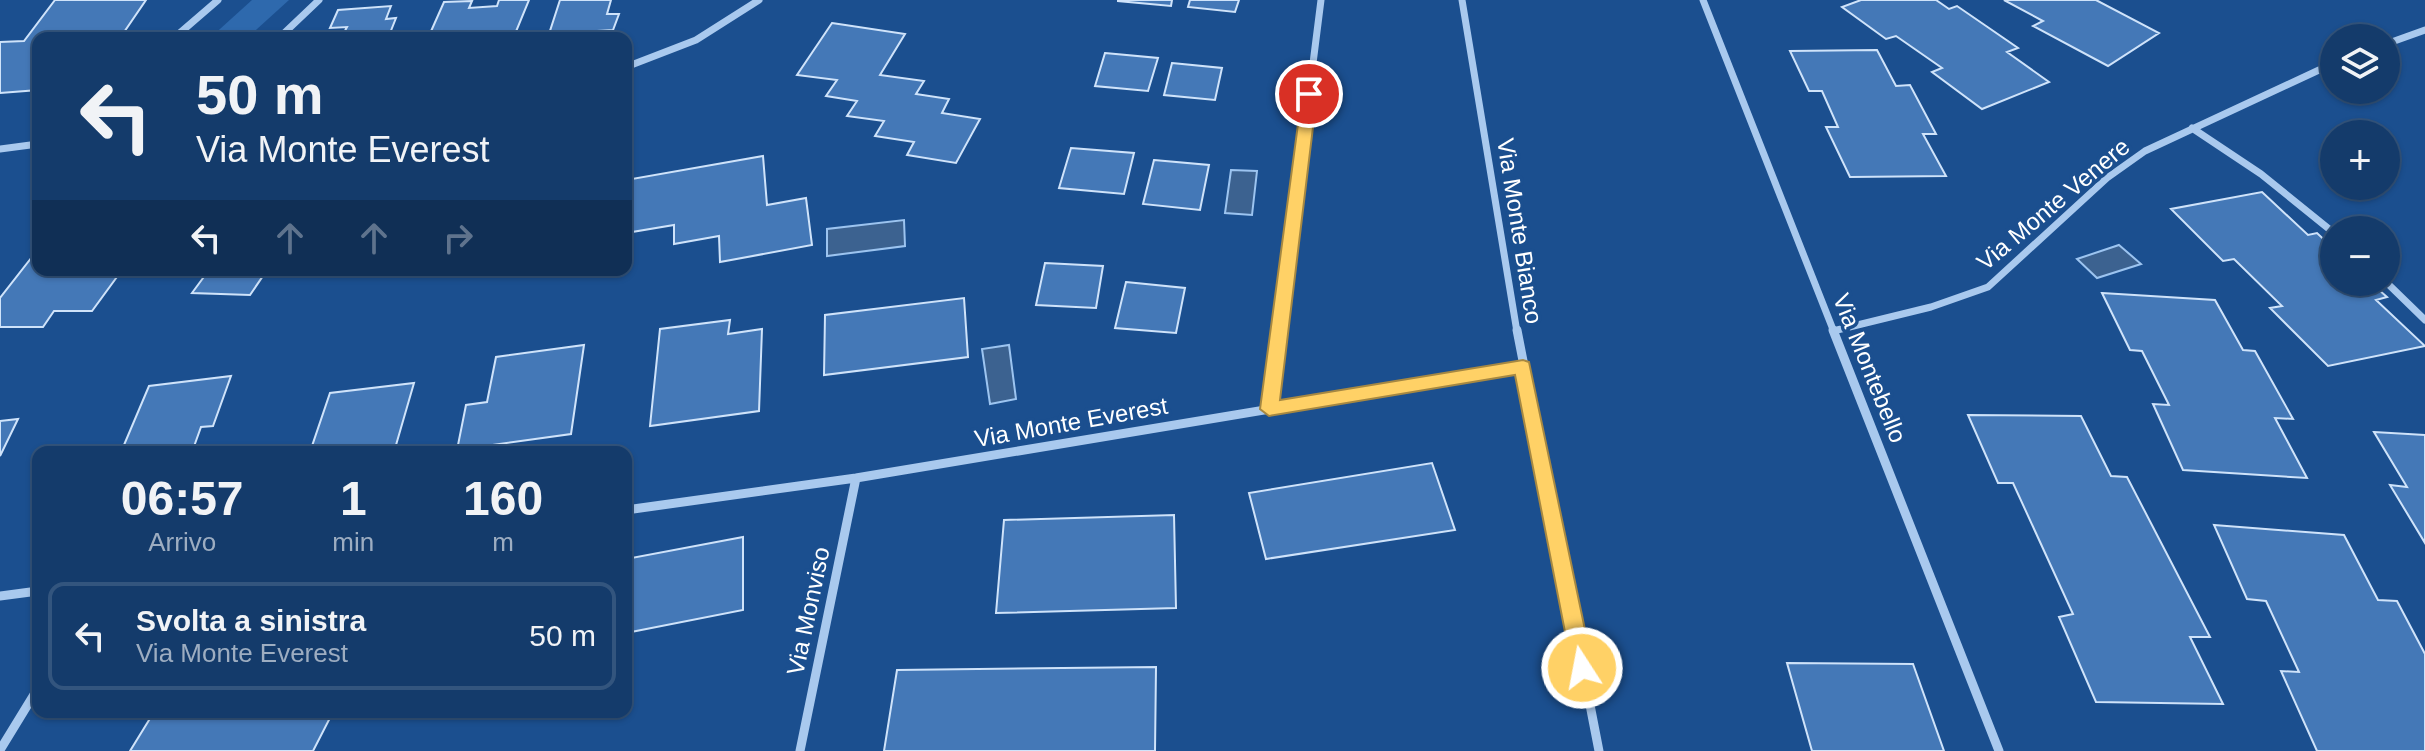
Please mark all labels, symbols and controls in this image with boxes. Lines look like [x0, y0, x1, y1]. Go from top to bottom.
map controls [2320, 24, 2400, 296]
button: layers [2320, 24, 2400, 104]
pin [1275, 60, 1343, 128]
text: 50 m [196, 63, 324, 126]
icon: left [64, 64, 168, 168]
icon: arrive [1287, 72, 1331, 116]
button: + [2320, 120, 2400, 200]
text: Via Monte Everest [196, 129, 489, 170]
street label: Via Monte Venere [1971, 132, 2135, 276]
street label: Via Monte Bianco [1492, 136, 1548, 326]
icon: left [184, 216, 228, 260]
icon: ahead [268, 216, 312, 260]
icon: ahead [352, 216, 396, 260]
icon: right [436, 216, 480, 260]
button: − [2320, 216, 2400, 296]
street label: Via Montebello [1828, 290, 1912, 446]
street label: Via Monte Everest [972, 392, 1170, 452]
text: 06:57 [121, 472, 244, 525]
text: 1 [340, 472, 367, 525]
text: 160 [463, 472, 543, 525]
text: Arrivo [148, 527, 216, 557]
text: min [332, 527, 374, 557]
text: m [492, 527, 514, 557]
street label: Via Monviso [781, 544, 835, 678]
text: Svolta a sinistra [136, 604, 366, 637]
icon: left [68, 614, 112, 658]
text: 50 m [529, 619, 596, 652]
position arrow [1540, 626, 1624, 710]
text: Via Monte Everest [136, 638, 348, 668]

